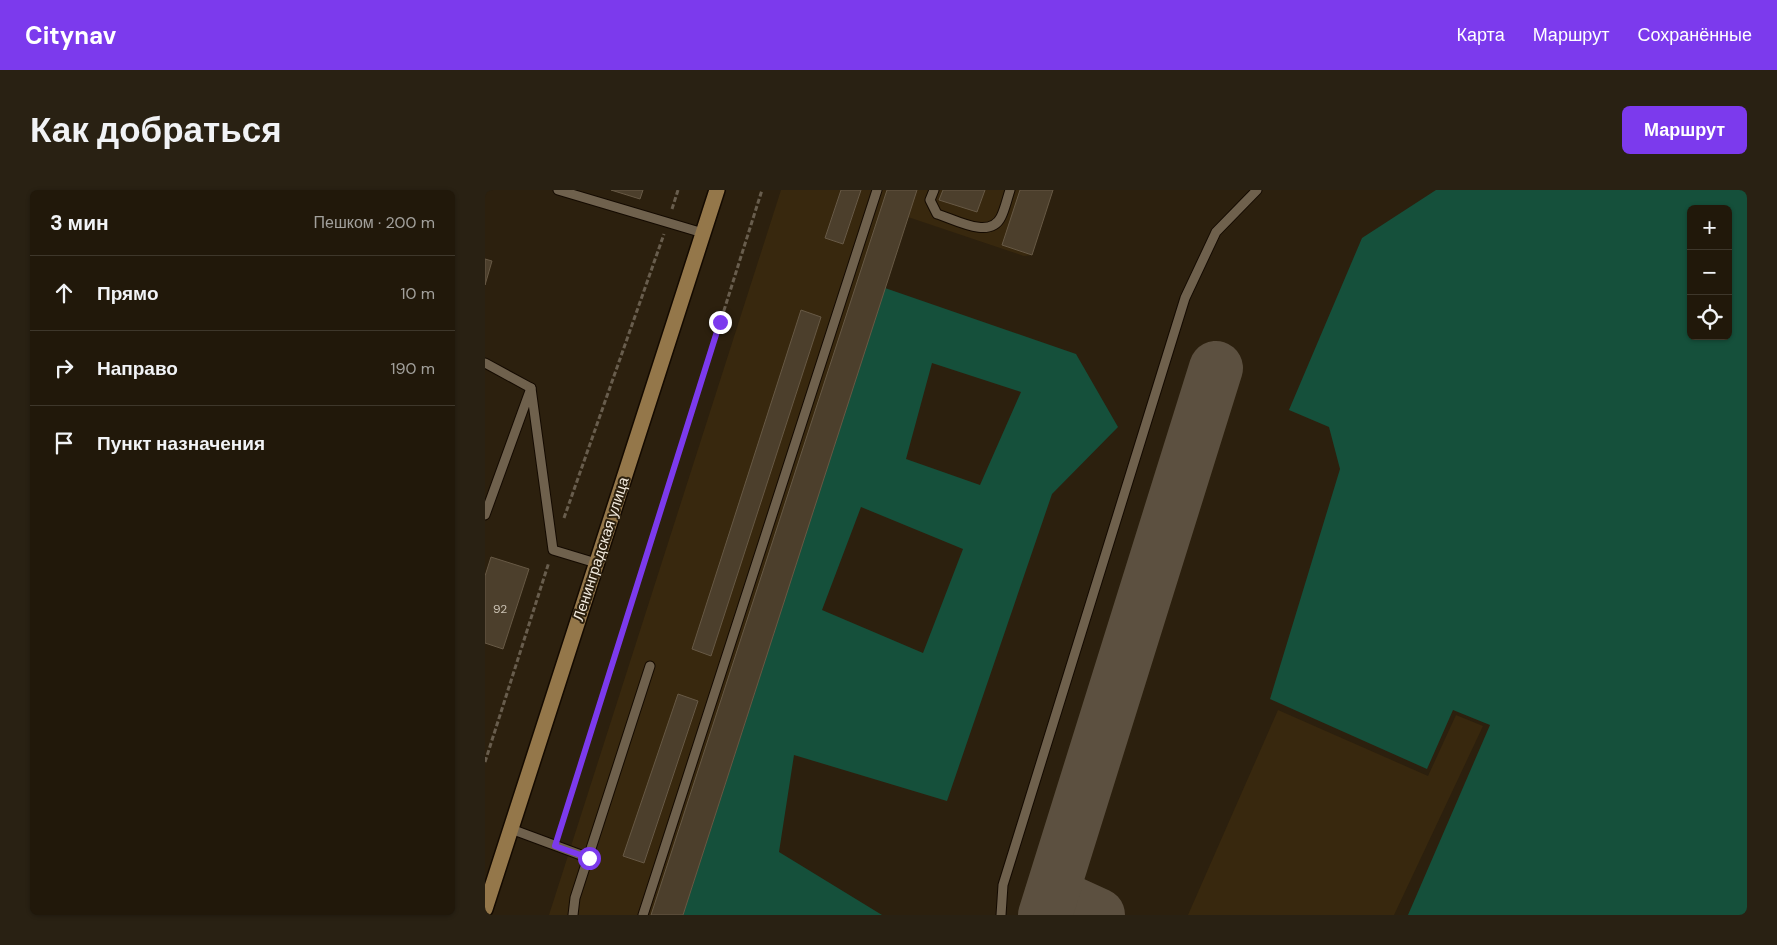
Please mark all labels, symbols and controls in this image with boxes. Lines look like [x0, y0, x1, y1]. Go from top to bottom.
text: Citynav [25, 20, 116, 51]
text: Карта [1457, 23, 1505, 47]
text: Маршрут [1533, 23, 1609, 47]
text: Сохранённые [1637, 23, 1752, 47]
button: Маршрут [1622, 106, 1747, 154]
text: Как добраться [30, 107, 282, 153]
map controls [1687, 205, 1732, 340]
button: + [1687, 205, 1732, 250]
text: 3 мин [50, 209, 109, 237]
text: Пешком · 200 m [314, 212, 435, 233]
button: − [1687, 250, 1732, 295]
icon: ahead [50, 279, 78, 307]
text: Прямо [97, 281, 159, 306]
text: 10 m [401, 283, 435, 304]
button: locate [1687, 295, 1732, 340]
route end [709, 311, 732, 334]
icon: right [50, 354, 78, 382]
text: Направо [97, 356, 178, 381]
text: 190 m [391, 358, 435, 379]
icon: arrive [50, 429, 78, 457]
text: Пункт назначения [97, 431, 265, 456]
street label: Ленинградская улица [568, 474, 634, 623]
house number: 92 [493, 601, 507, 617]
route start [578, 847, 601, 870]

